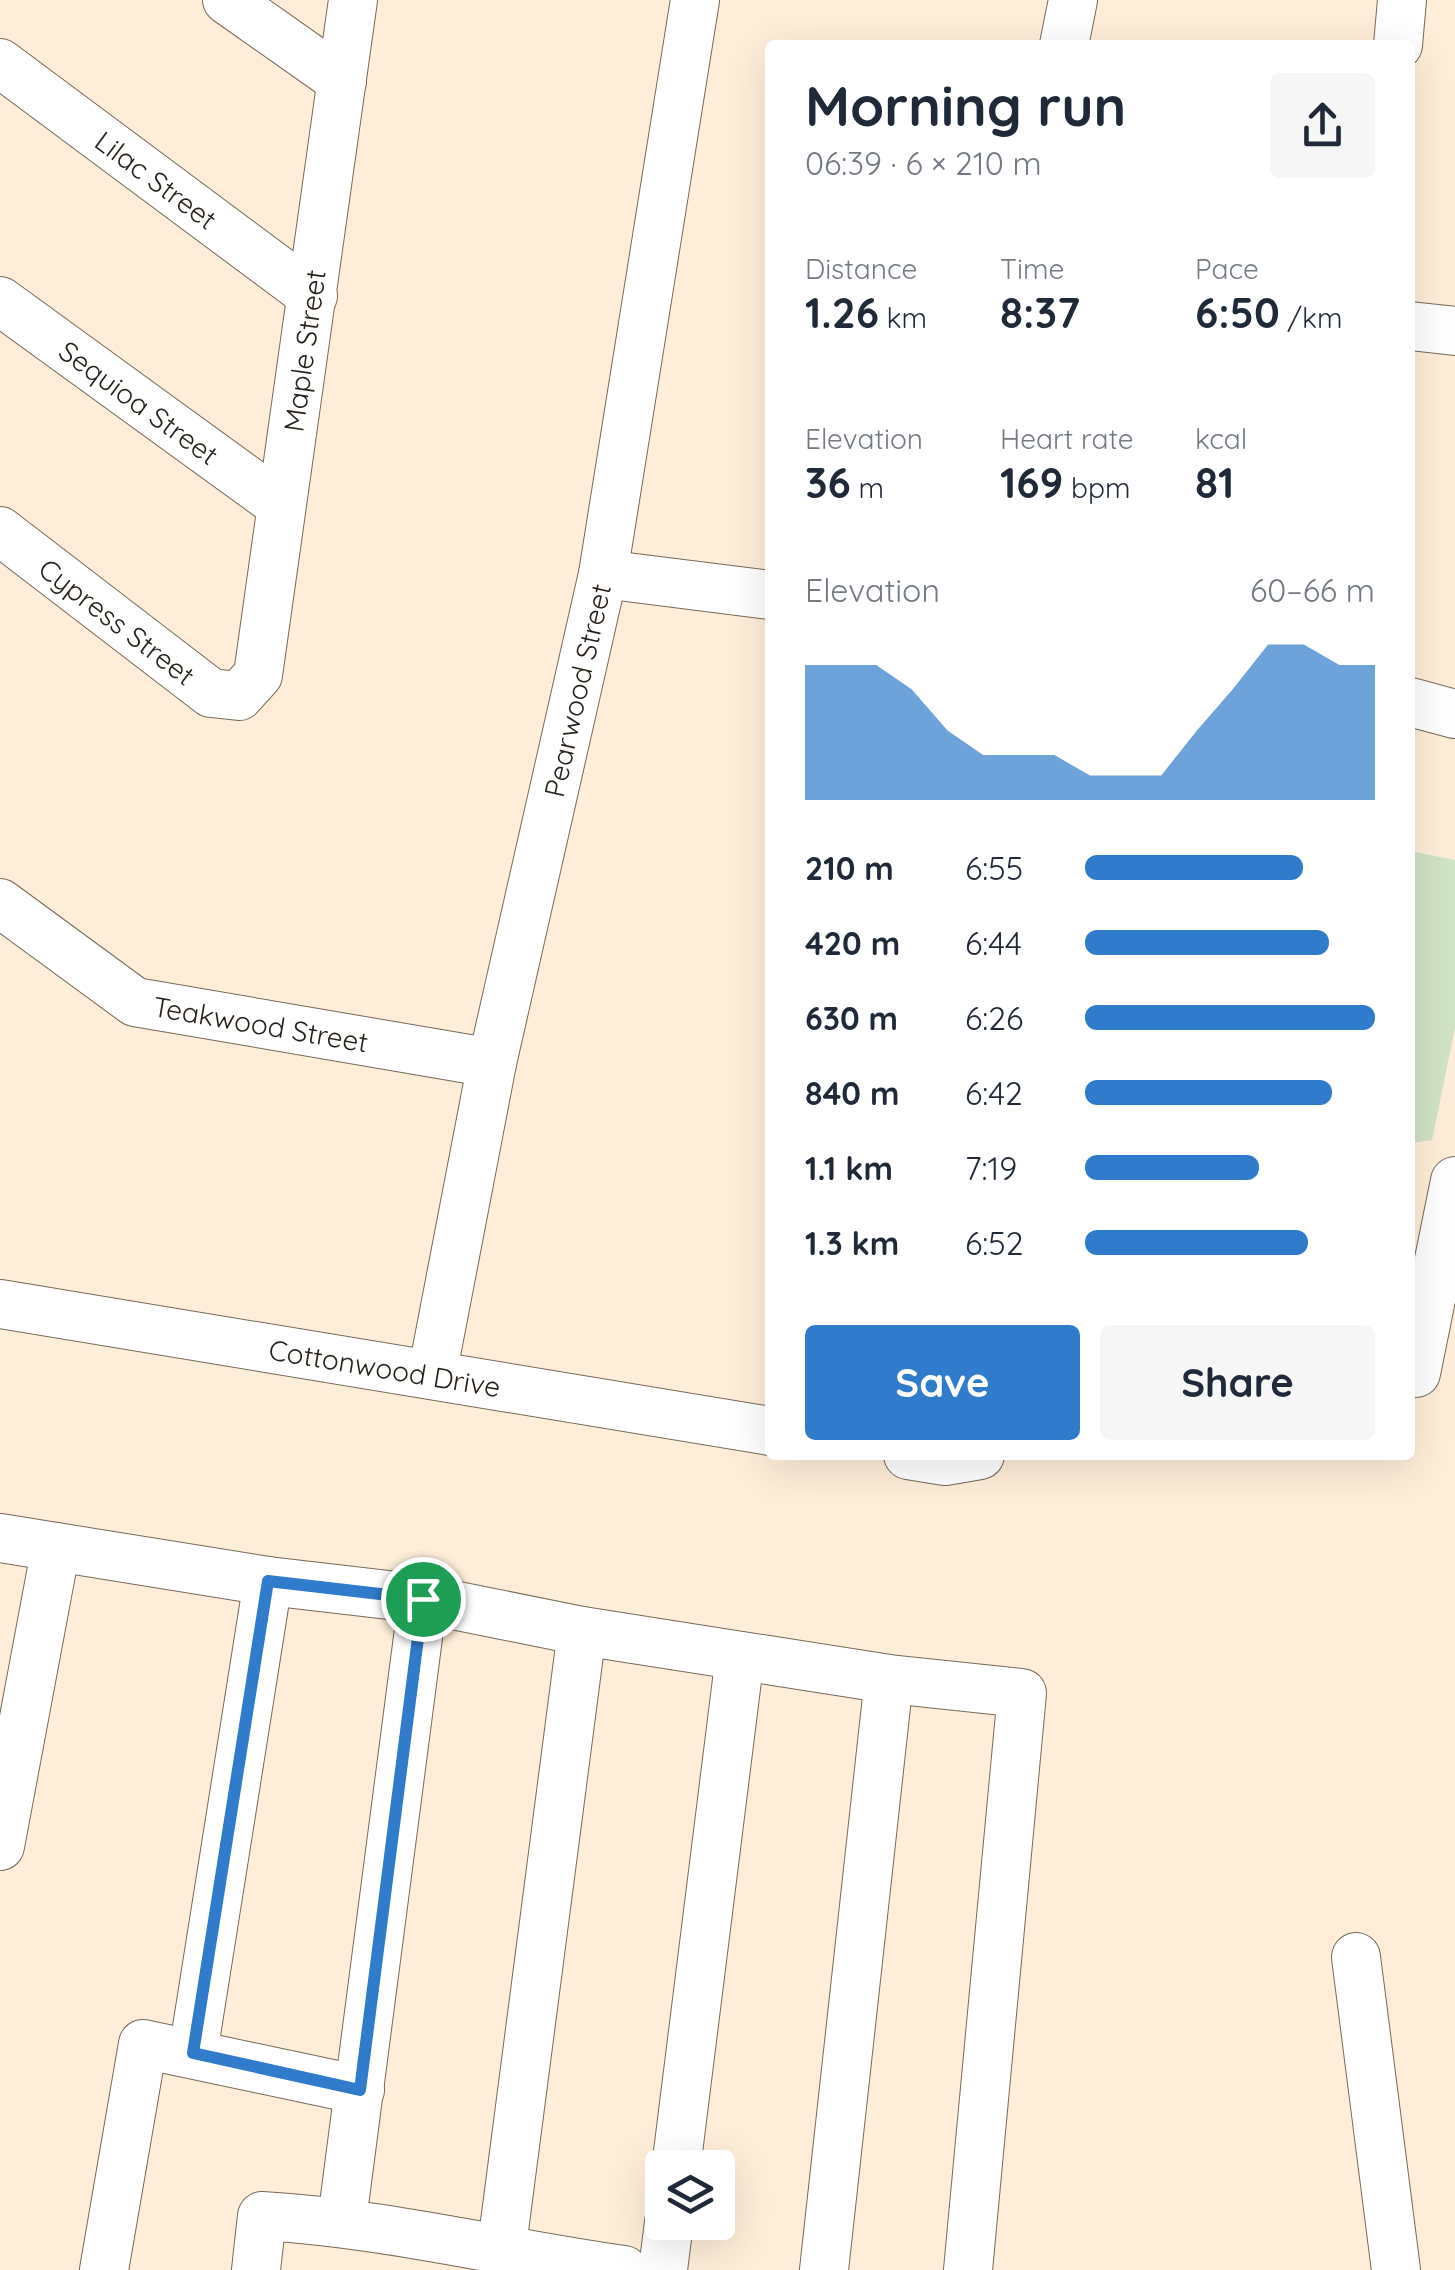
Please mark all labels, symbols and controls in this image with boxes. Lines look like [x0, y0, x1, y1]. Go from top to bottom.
text: Morning run [805, 71, 1126, 140]
button: share [1270, 73, 1375, 178]
street label: Lilac Street [89, 123, 224, 236]
text: 06:39 · 6 × 210 m [805, 143, 1042, 183]
text: Distance [805, 251, 917, 286]
text: Time [1000, 251, 1064, 286]
text: Pace [1195, 251, 1259, 286]
street label: Maple Street [275, 267, 332, 434]
text: 1.26 [805, 286, 879, 339]
text: 8:37 [1000, 286, 1080, 339]
text: 6:50 [1195, 286, 1280, 339]
text: km [879, 300, 927, 335]
text: /km [1280, 300, 1342, 335]
street label: Sequioa Street [53, 332, 226, 472]
text: Elevation [805, 421, 923, 456]
text: Heart rate [1000, 421, 1134, 456]
text: kcal [1195, 421, 1247, 456]
text: 36 [805, 456, 851, 509]
text: 169 [1000, 456, 1063, 509]
text: 81 [1195, 456, 1234, 509]
text: m [851, 470, 884, 505]
text: bpm [1063, 470, 1131, 505]
street label: Cypress Street [32, 550, 202, 692]
text: Elevation [805, 570, 940, 610]
text: 60–66 m [1250, 570, 1375, 610]
street label: Pearwood Street [535, 580, 618, 800]
text: 210 m [805, 848, 894, 888]
text: 6:55 [965, 848, 1023, 888]
text: 420 m [805, 923, 900, 963]
text: 6:44 [965, 923, 1022, 963]
street label: Teakwood Street [151, 988, 371, 1059]
text: 630 m [805, 998, 898, 1038]
text: 6:26 [965, 998, 1023, 1038]
text: 840 m [805, 1073, 899, 1113]
text: 6:42 [965, 1073, 1023, 1113]
text: 1.1 km [805, 1148, 893, 1188]
text: 7:19 [965, 1148, 1017, 1188]
text: 1.3 km [805, 1223, 899, 1263]
text: 6:52 [965, 1223, 1023, 1263]
button: Save [805, 1325, 1080, 1440]
button: Share [1100, 1325, 1375, 1440]
street label: Cottonwood Drive [266, 1331, 503, 1404]
pin [381, 1557, 466, 1642]
icon: arrive [396, 1572, 451, 1627]
map controls [645, 2150, 735, 2240]
button: layers [645, 2150, 735, 2240]

